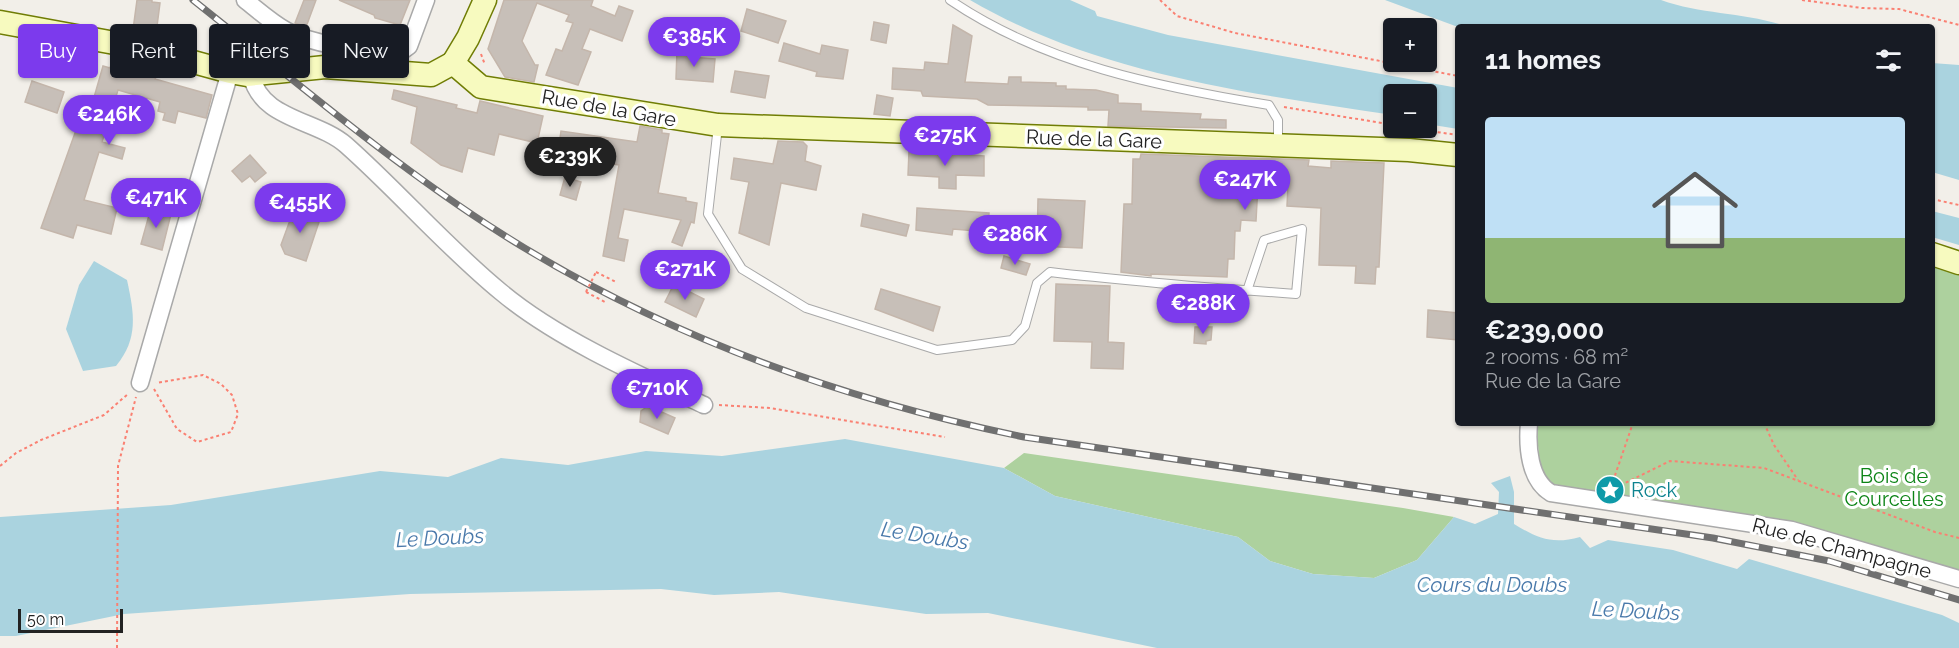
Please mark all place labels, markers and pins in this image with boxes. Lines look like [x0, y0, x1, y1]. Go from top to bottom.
pin: €385K [652, 17, 736, 68]
pin: €246K [67, 95, 151, 146]
pin: €275K [903, 116, 987, 167]
pin: €239K [528, 137, 612, 188]
pin: €247K [1203, 160, 1287, 211]
pin: €471K [114, 178, 198, 229]
pin: €455K [258, 183, 342, 234]
pin: €286K [973, 215, 1057, 266]
pin: €271K [643, 250, 727, 301]
pin: €288K [1161, 284, 1245, 335]
pin: €710K [615, 369, 699, 420]
place icon: Rock [1594, 474, 1626, 506]
place label: Rock [1631, 478, 1678, 502]

